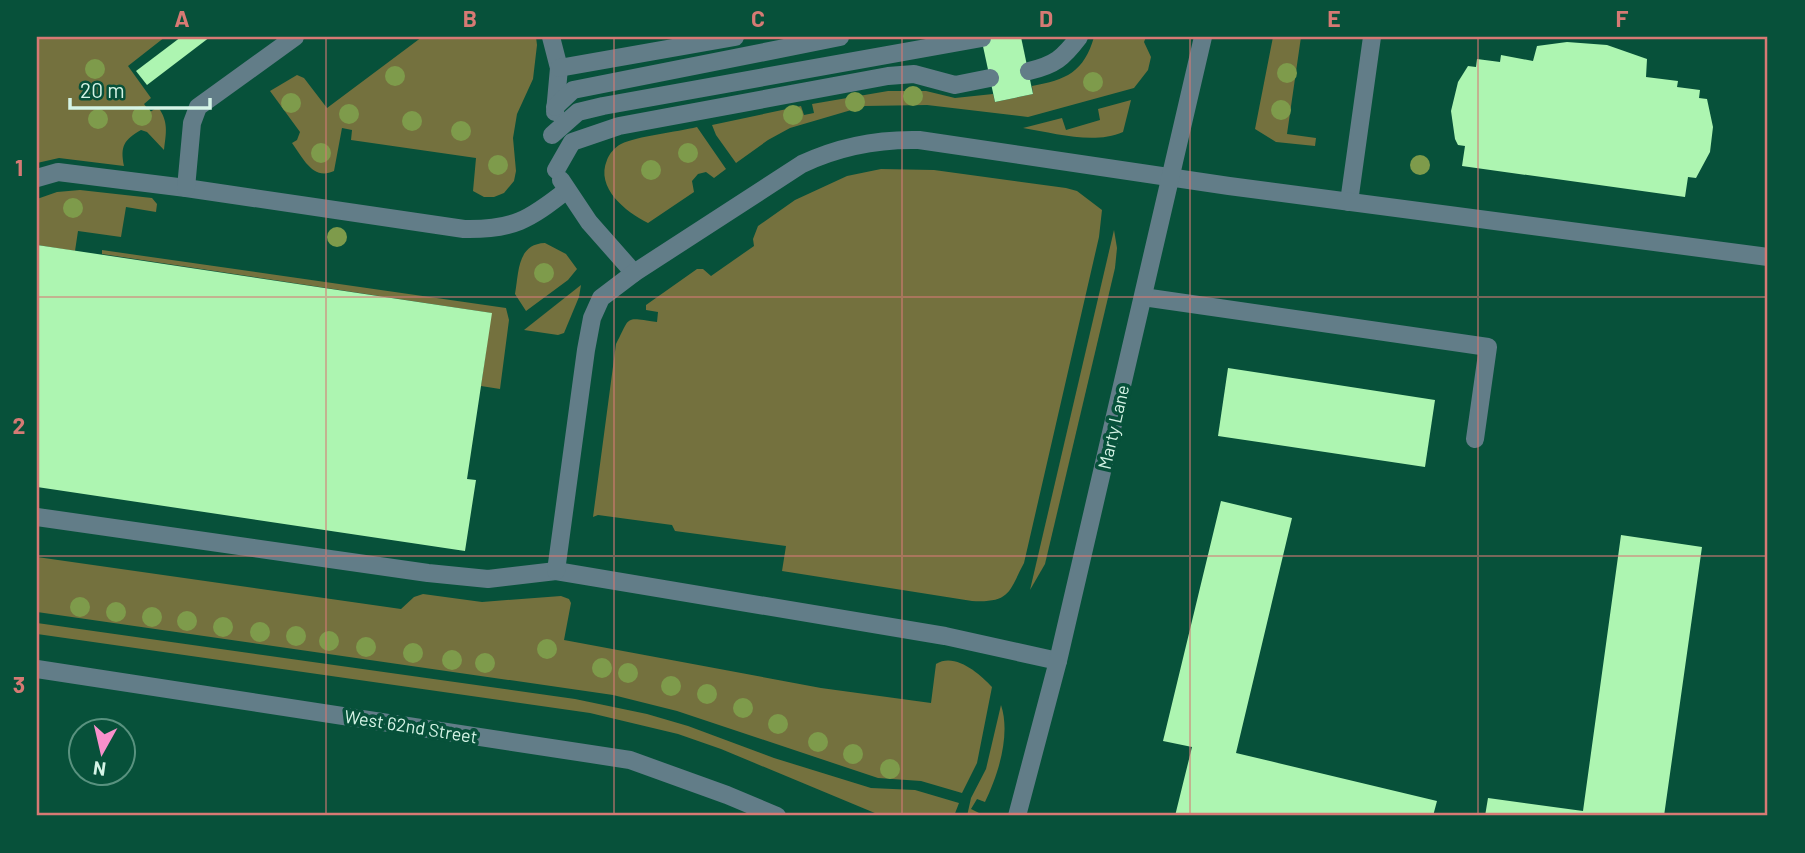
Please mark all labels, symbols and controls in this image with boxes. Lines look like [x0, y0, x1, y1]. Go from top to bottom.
text: A [174, 4, 190, 32]
text: B [463, 4, 477, 32]
text: C [751, 4, 765, 32]
text: D [1039, 4, 1053, 32]
text: E [1327, 4, 1341, 32]
text: F [1616, 4, 1629, 32]
scale bar [70, 66, 210, 110]
text: 20 m [80, 77, 125, 102]
text: 1 [15, 153, 23, 181]
street label: Marty Lane [1093, 383, 1133, 471]
text: 2 [13, 411, 25, 439]
text: 3 [13, 670, 25, 698]
street label: West 62nd Street [343, 705, 479, 747]
north arrow [66, 716, 136, 786]
text: N [92, 757, 107, 782]

